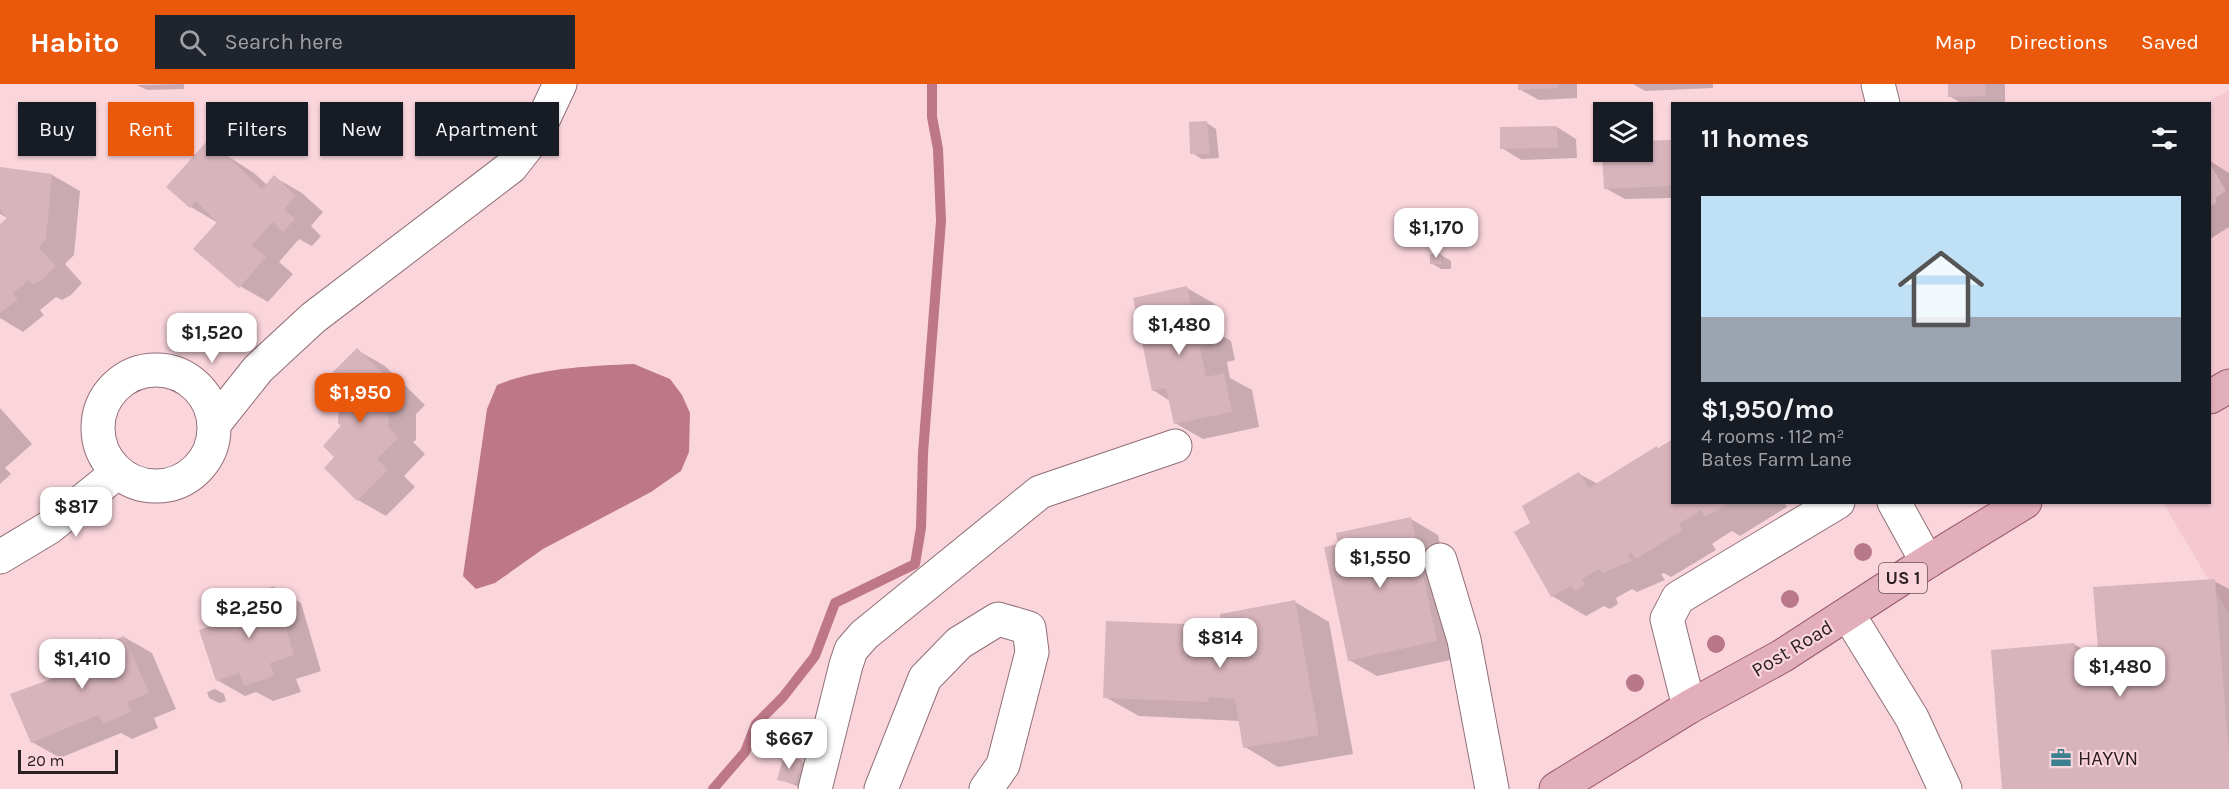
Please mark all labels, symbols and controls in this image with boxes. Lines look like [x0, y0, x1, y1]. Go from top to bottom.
search box [155, 15, 575, 69]
text: Habito [30, 26, 119, 59]
icon: search [176, 26, 209, 59]
text: Search here [224, 29, 343, 55]
text: Map [1935, 30, 1976, 54]
text: Directions [2009, 30, 2108, 54]
text: Saved [2141, 30, 2199, 54]
chip: Buy [18, 102, 96, 156]
chip: Rent [108, 102, 194, 156]
chip: Filters [206, 102, 308, 156]
chip: New [320, 102, 403, 156]
chip: Apartment [415, 102, 559, 156]
map controls [1593, 102, 1653, 162]
button: layers [1593, 102, 1653, 162]
icon: filters [2148, 122, 2181, 155]
text: 11 homes [1701, 123, 1809, 154]
pin: $1,170 [1387, 208, 1485, 259]
text: $1,170 [1408, 216, 1464, 239]
icon: home [1887, 235, 1995, 343]
pin: $1,480 [1130, 305, 1228, 356]
pin: $1,520 [163, 313, 261, 364]
text: $1,480 [1147, 313, 1211, 336]
text: $1,520 [181, 321, 243, 344]
pin: $1,950 [311, 373, 409, 424]
text: $1,950 [329, 381, 391, 404]
text: $1,950/mo [1701, 394, 1834, 425]
text: 4 rooms · 112 m² [1701, 425, 1845, 448]
text: Bates Farm Lane [1701, 448, 1852, 471]
pin: $817 [40, 487, 112, 538]
text: $817 [54, 495, 98, 518]
pin: $1,550 [1331, 538, 1429, 589]
text: $1,550 [1349, 546, 1411, 569]
road number: US 1 [1879, 563, 1927, 593]
pin: $2,250 [200, 588, 298, 639]
text: $2,250 [215, 596, 283, 619]
street label: Post Road [1747, 615, 1837, 682]
pin: $814 [1184, 618, 1256, 669]
text: $814 [1197, 626, 1243, 649]
pin: $1,410 [33, 639, 131, 690]
text: $1,410 [53, 647, 111, 670]
pin: $1,480 [2071, 647, 2169, 698]
text: $1,480 [2088, 655, 2152, 678]
pin: $667 [753, 719, 825, 770]
text: $667 [765, 727, 813, 750]
office icon: HAYVN [2049, 746, 2073, 770]
scale bar [18, 747, 118, 774]
place label: HAYVN [2078, 747, 2138, 770]
text: 20 m [27, 751, 65, 770]

